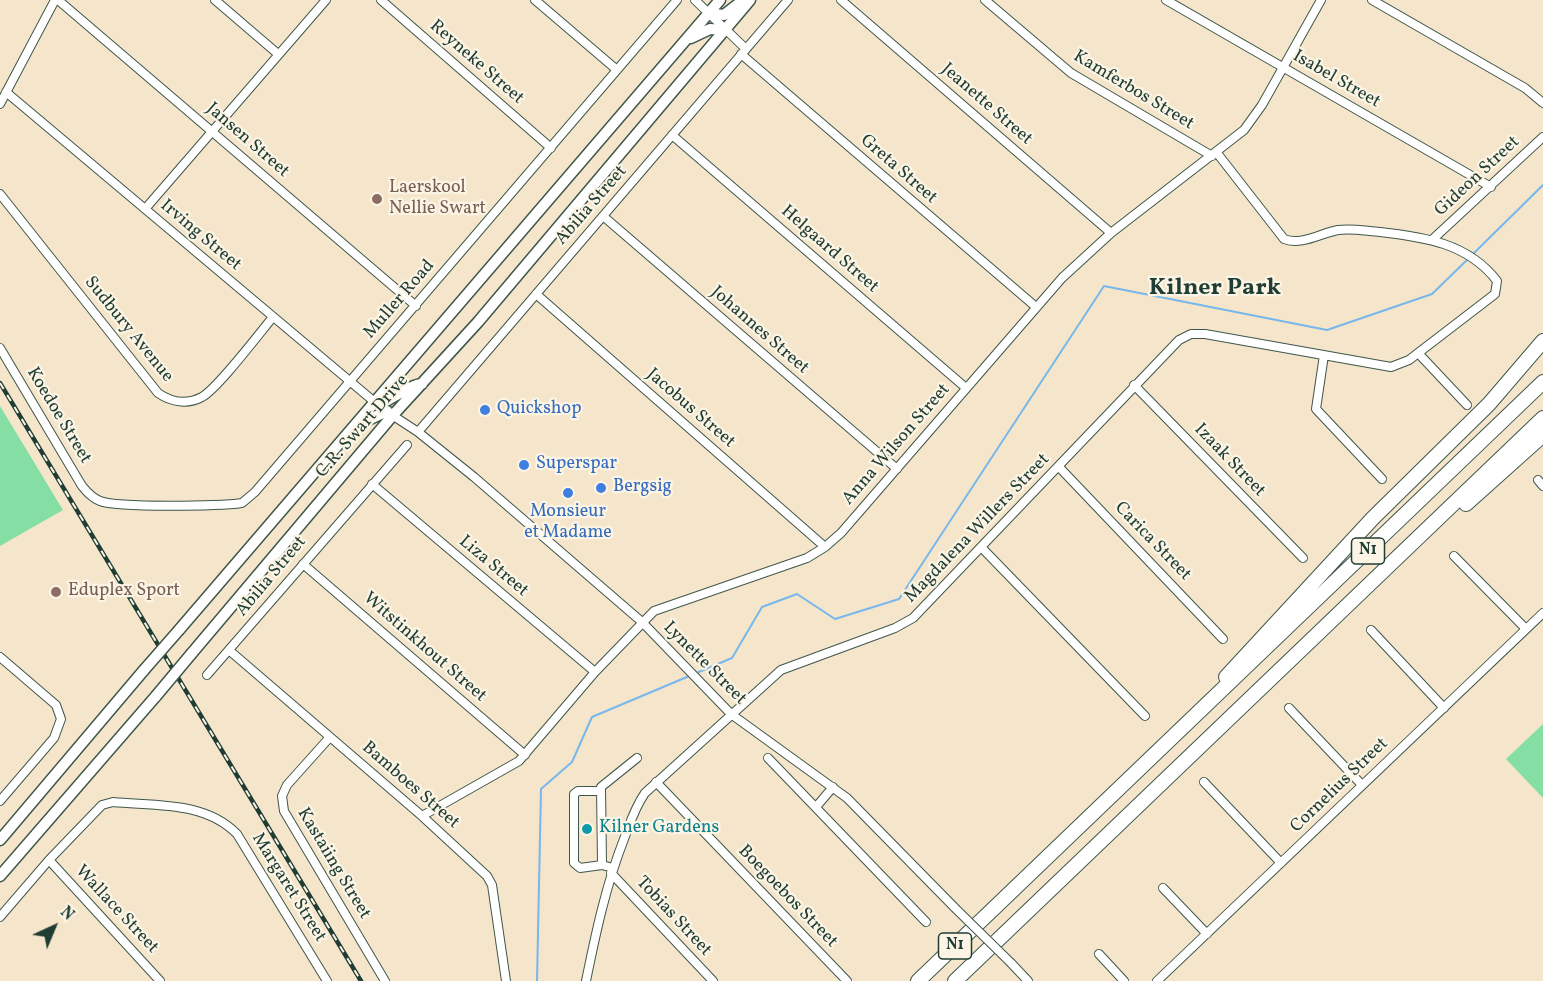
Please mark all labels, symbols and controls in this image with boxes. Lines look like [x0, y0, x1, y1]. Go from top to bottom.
street label: Reyneke Street [424, 16, 528, 110]
street label: Kamferbos Street [1069, 46, 1197, 136]
street label: Isabel Street [1288, 46, 1384, 114]
street label: Jeanette Street [936, 59, 1036, 151]
street label: Jansen Street [201, 99, 293, 183]
street label: Greta Street [855, 131, 941, 209]
street label: Gideon Street [1431, 132, 1525, 222]
street label: Abilia Street [552, 162, 632, 250]
place label: Laerskool Nellie Swart [389, 178, 486, 220]
marker: Laerskool Nellie Swart [370, 192, 384, 206]
street label: Irving Street [155, 196, 245, 276]
street label: Helgaard Street [775, 201, 883, 299]
street label: Muller Road [360, 256, 440, 344]
street label: Sudbury Avenue [79, 273, 177, 387]
district label: Kilner Park [1149, 276, 1281, 304]
street label: Johannes Street [705, 282, 813, 380]
street label: Koedoe Street [21, 364, 95, 468]
street label: Jacobus Street [641, 365, 739, 453]
street label: C.R. Swart Drive [312, 371, 414, 483]
street label: Anna Wilson Street [838, 380, 956, 510]
place label: Quickshop [497, 399, 581, 421]
marker: Quickshop [478, 403, 492, 417]
street label: Izaak Street [1189, 420, 1269, 502]
street label: Magdalena Willers Street [901, 450, 1055, 608]
place label: Superspar [536, 454, 617, 476]
marker: Superspar [517, 458, 531, 472]
place label: Bergsig [613, 477, 672, 499]
marker: Bergsig [594, 481, 608, 495]
marker: Monsieur et Madame [561, 486, 575, 500]
street label: Carica Street [1109, 498, 1195, 586]
place label: Monsieur et Madame [524, 502, 612, 544]
street label: Abilia Street [232, 532, 312, 622]
street label: Liza Street [454, 532, 532, 602]
road number: N1 [1352, 538, 1384, 564]
place label: Eduplex Sport [68, 581, 180, 603]
marker: Eduplex Sport [49, 585, 63, 599]
street label: Witstinkhout Street [358, 588, 490, 708]
street label: Lynette Street [658, 618, 750, 710]
street label: Cornelius Street [1287, 734, 1393, 838]
street label: Bamboes Street [357, 738, 463, 834]
street label: Kastaiing Street [291, 805, 375, 923]
place label: Kilner Gardens [599, 818, 719, 840]
marker: Kilner Gardens [580, 822, 594, 836]
street label: Margaret Street [246, 829, 330, 947]
street label: Boegoebos Street [733, 841, 841, 953]
street label: Wallace Street [70, 861, 162, 959]
street label: Tobias Street [631, 873, 715, 961]
north arrow [24, 897, 84, 957]
text: N [55, 902, 78, 926]
road number: N1 [938, 933, 972, 959]

